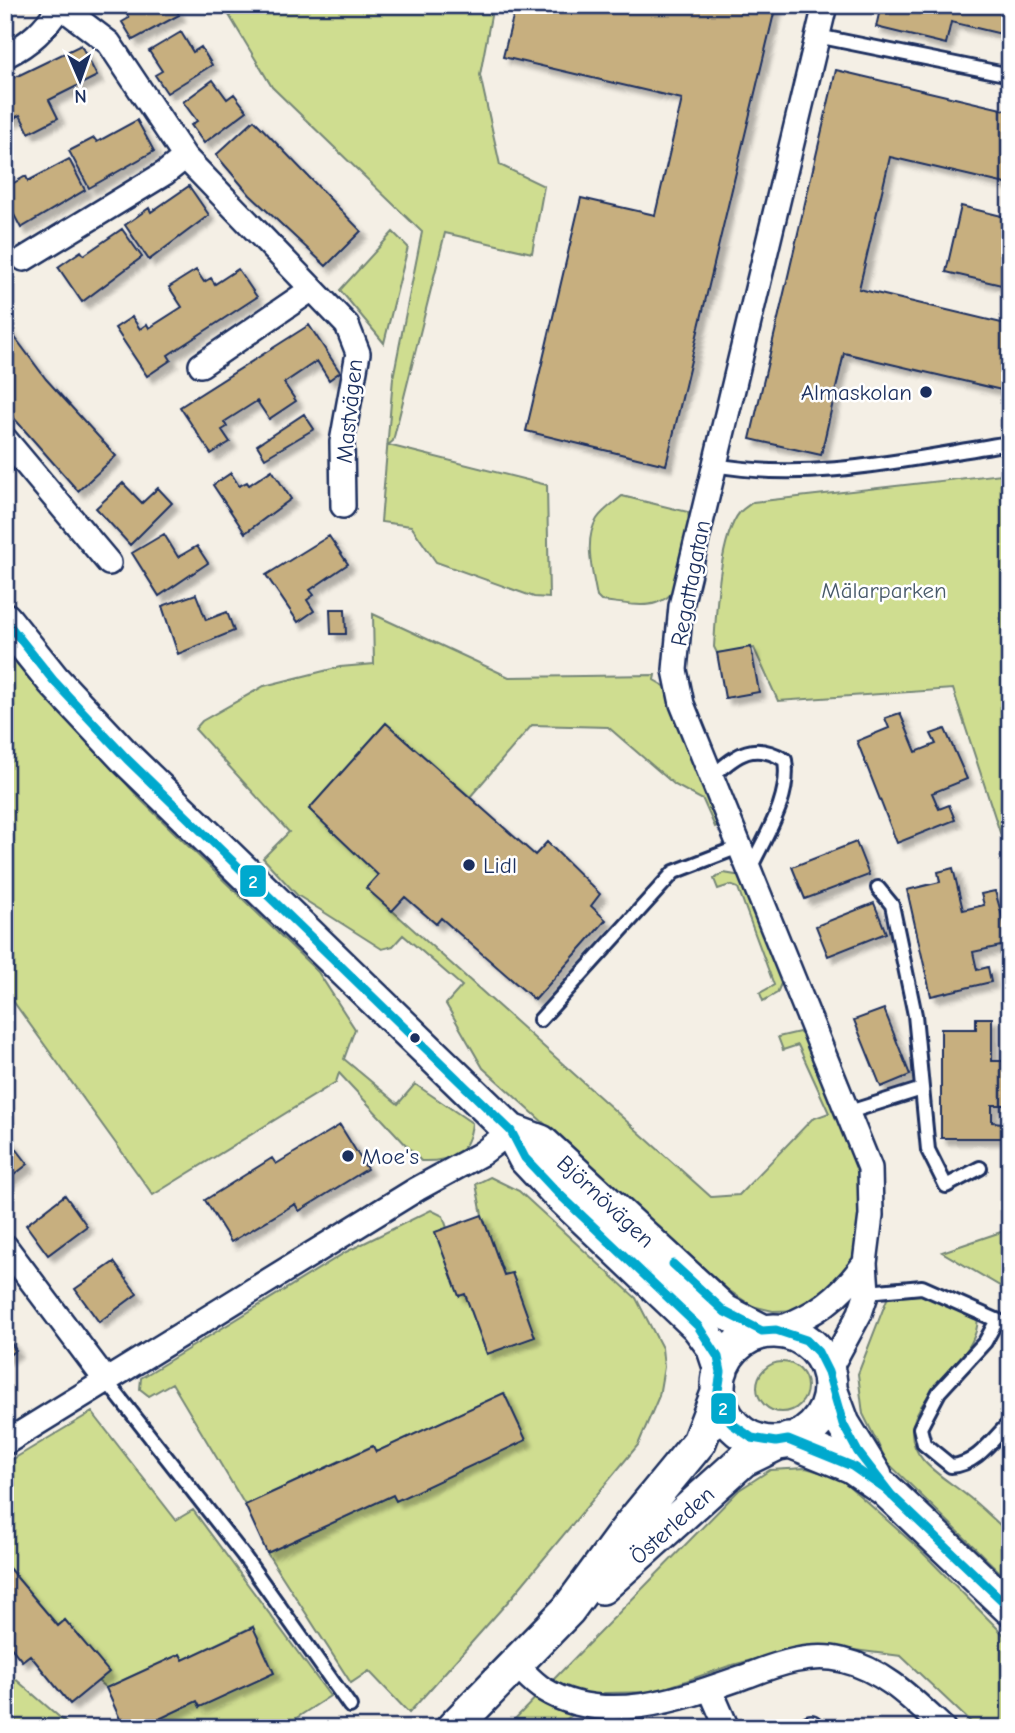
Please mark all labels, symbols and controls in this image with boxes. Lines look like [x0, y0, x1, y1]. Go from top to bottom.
north arrow [46, 46, 116, 116]
text: N [74, 85, 87, 107]
street label: Mastvägen [331, 358, 368, 465]
place label: Almaskolan [801, 379, 912, 406]
marker: Almaskolan [918, 384, 934, 400]
street label: Regattagatan [665, 518, 716, 648]
park label: Mälarparken [821, 577, 947, 604]
place label: Lidl [483, 852, 517, 879]
marker: Lidl [461, 857, 477, 873]
line badge: 2 [239, 864, 267, 898]
text: 2 [248, 871, 258, 893]
unlabelled marker [408, 1031, 422, 1045]
place label: Moe's [362, 1143, 419, 1170]
marker: Moe's [340, 1148, 356, 1164]
street label: Björnövägen [551, 1150, 660, 1253]
line badge: 2 [710, 1392, 737, 1425]
text: 2 [718, 1398, 728, 1420]
street label: Österleden [625, 1481, 720, 1570]

